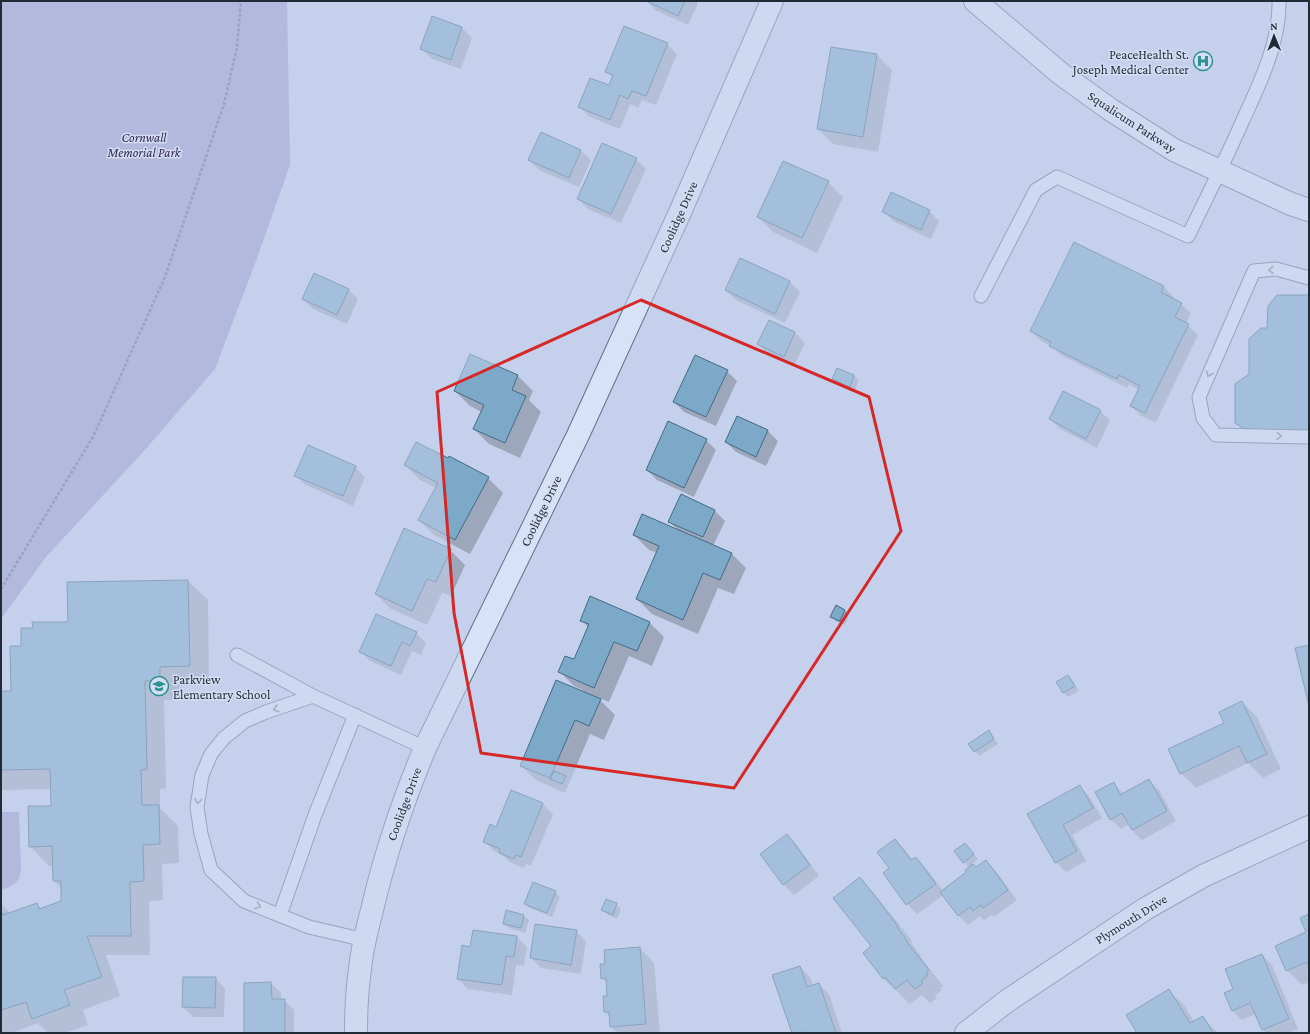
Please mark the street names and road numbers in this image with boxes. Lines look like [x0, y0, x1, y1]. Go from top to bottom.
street label: Squalicum Parkway [1085, 88, 1180, 157]
street label: Coolidge Drive [656, 179, 701, 255]
street label: Coolidge Drive [517, 473, 565, 549]
street label: Coolidge Drive [384, 765, 424, 843]
street label: Plymouth Drive [1092, 891, 1170, 947]

